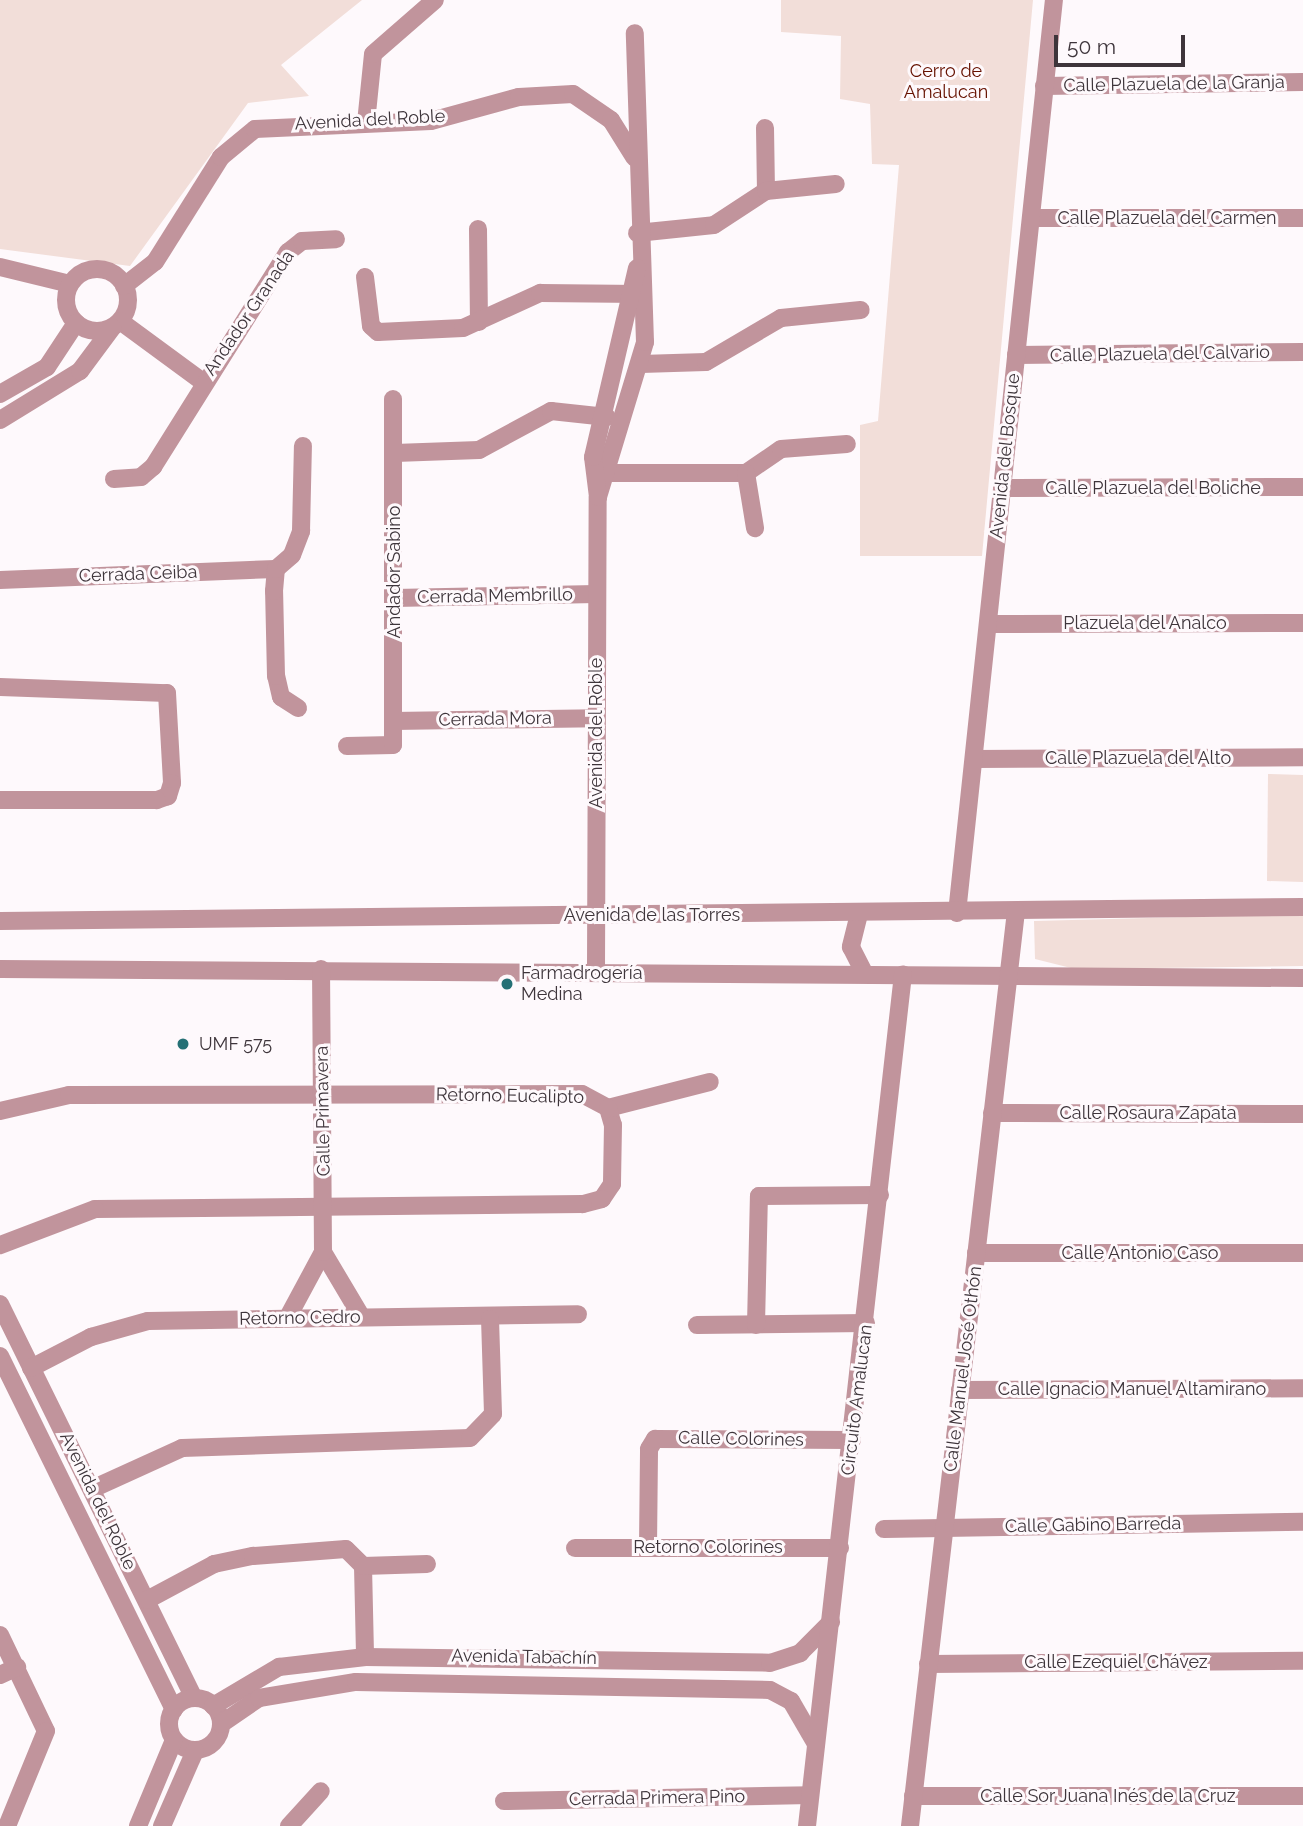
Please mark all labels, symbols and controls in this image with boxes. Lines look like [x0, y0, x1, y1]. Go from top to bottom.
scale bar [1058, 21, 1189, 65]
text: 50 m [1067, 34, 1116, 59]
park label: Cerro de Amalucan [904, 61, 988, 104]
street label: Calle Plazuela de la Granja [1063, 71, 1285, 97]
street label: Avenida del Roble [294, 105, 446, 135]
street label: Calle Plazuela del Carmen [1057, 207, 1277, 229]
street label: Andador Granada [199, 246, 299, 380]
street label: Calle Plazuela del Calvario [1050, 341, 1270, 367]
street label: Avenida del Bosque [986, 372, 1024, 540]
street label: Calle Plazuela del Boliche [1045, 477, 1261, 499]
street label: Andador Sabino [383, 505, 405, 639]
street label: Cerrada Ceiba [78, 561, 198, 587]
street label: Cerrada Membrillo [417, 584, 573, 608]
street label: Plazuela del Analco [1063, 612, 1227, 634]
street label: Avenida del Roble [585, 657, 607, 809]
street label: Cerrada Mora [438, 707, 552, 731]
street label: Calle Plazuela del Alto [1044, 747, 1232, 769]
street label: Avenida de las Torres [563, 904, 741, 926]
place label: Farmadrogería Medina [521, 963, 643, 1006]
marker: Farmadrogería Medina [499, 976, 515, 992]
place label: UMF 575 [199, 1033, 272, 1055]
marker: UMF 575 [173, 1034, 193, 1054]
street label: Calle Primavera [311, 1046, 335, 1176]
street label: Retorno Eucalipto [436, 1084, 584, 1108]
street label: Calle Rosaura Zapata [1060, 1102, 1236, 1124]
street label: Calle Antonio Caso [1061, 1242, 1219, 1264]
street label: Calle Manuel José Othón [940, 1264, 986, 1474]
street label: Retorno Cedro [239, 1306, 361, 1330]
street label: Circuito Amalucan [837, 1323, 877, 1477]
street label: Calle Ignacio Manuel Altamirano [997, 1378, 1267, 1400]
street label: Calle Colorines [678, 1427, 804, 1451]
street label: Avenida del Roble [55, 1428, 141, 1574]
street label: Calle Gabino Barreda [1005, 1513, 1181, 1537]
street label: Retorno Colorines [633, 1536, 783, 1558]
street label: Avenida Tabachín [451, 1645, 597, 1669]
street label: Calle Ezequiel Chávez [1024, 1651, 1208, 1673]
street label: Calle Sor Juana Inés de la Cruz [980, 1785, 1236, 1807]
street label: Cerrada Primera Pino [569, 1786, 745, 1810]

